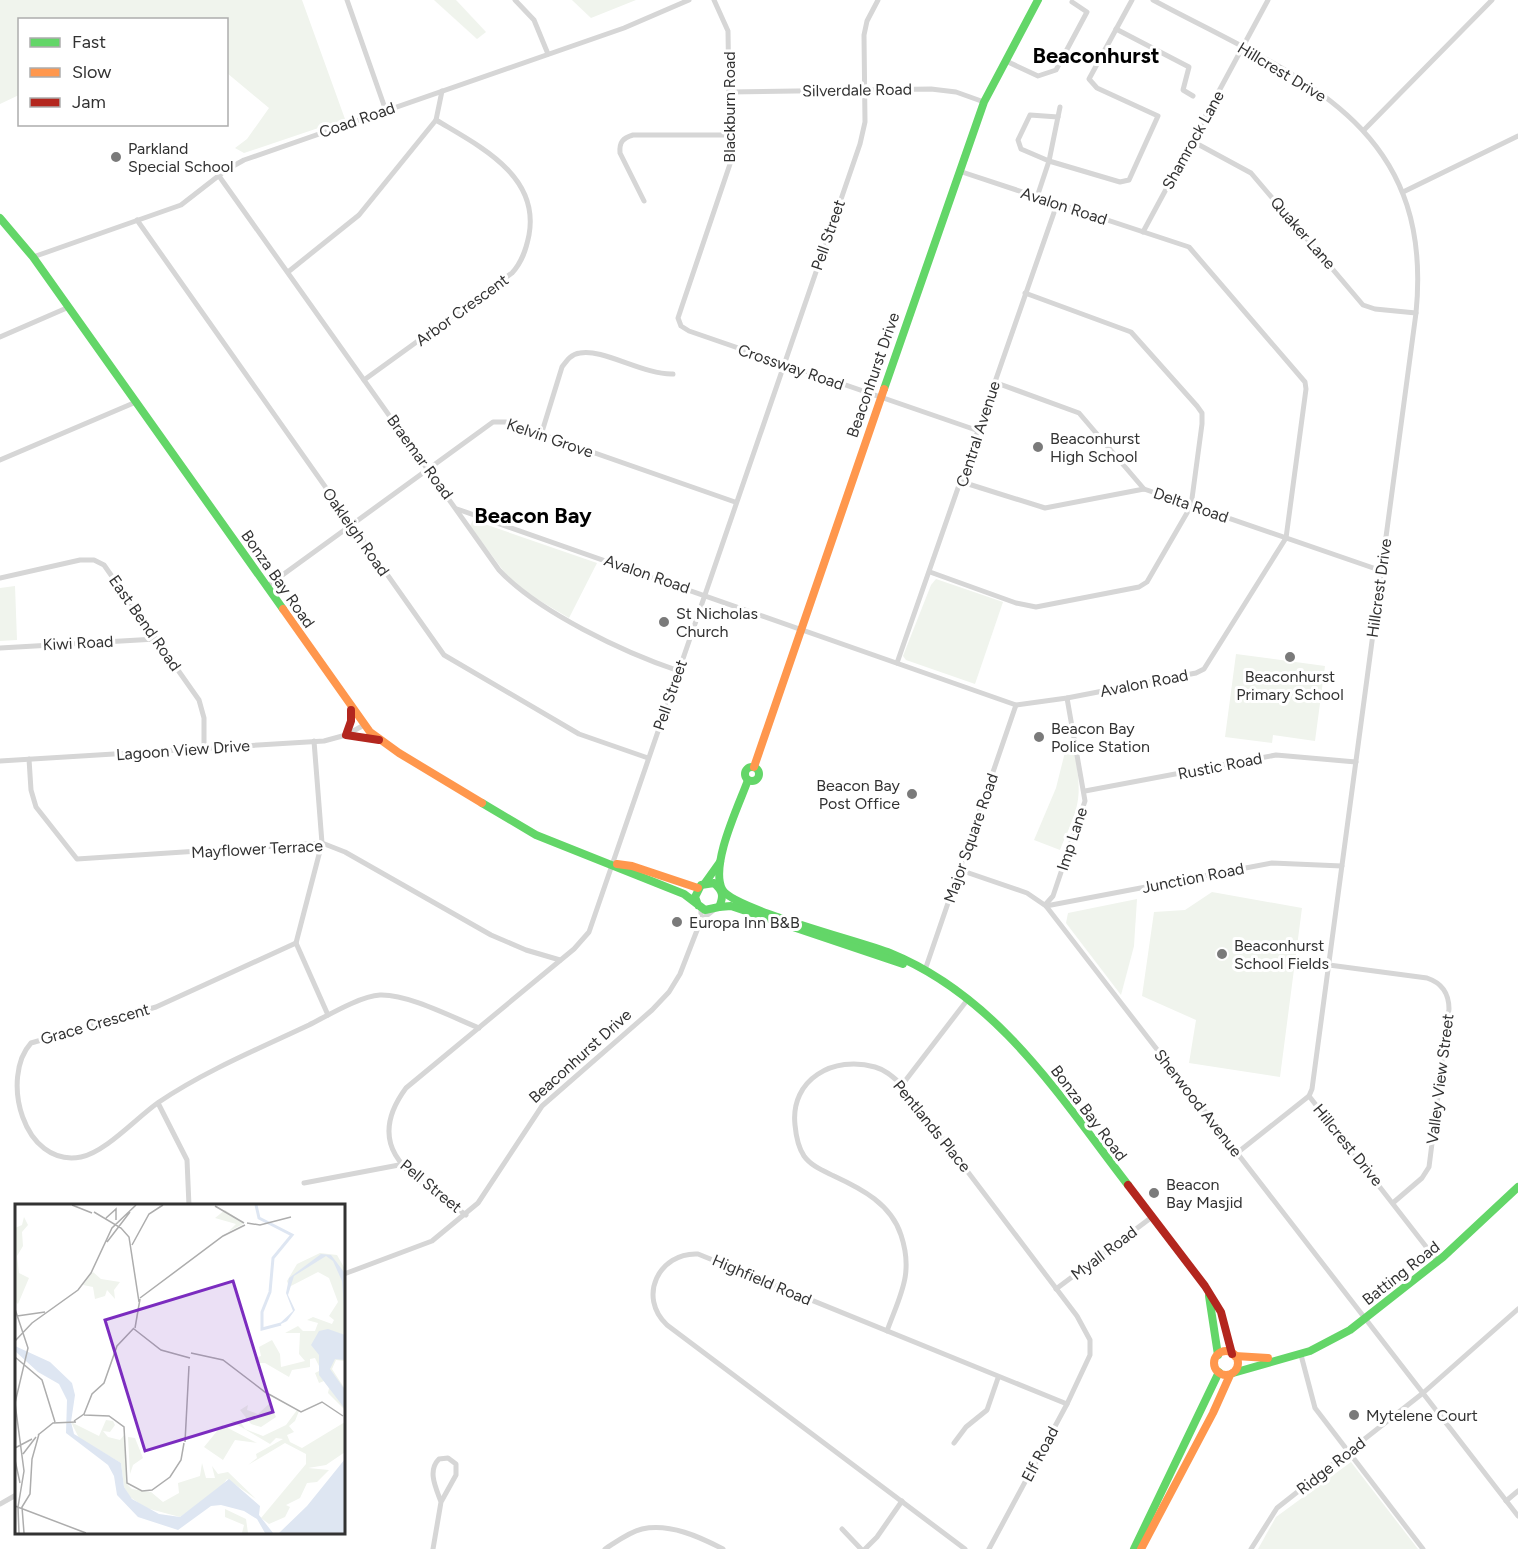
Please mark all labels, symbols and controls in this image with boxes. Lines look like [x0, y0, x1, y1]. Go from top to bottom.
legend [18, 18, 228, 126]
text: Fast [72, 31, 106, 53]
street label: Hillcrest Drive [1234, 38, 1330, 106]
district label: Beaconhurst [1032, 42, 1160, 69]
street label: Blackburn Road [720, 51, 739, 163]
text: Slow [72, 61, 111, 83]
street label: Silverdale Road [802, 80, 912, 100]
street label: Shamrock Lane [1158, 87, 1228, 193]
text: Jam [72, 91, 106, 113]
street label: Coad Road [316, 98, 398, 142]
place label: Parkland Special School [128, 139, 234, 176]
marker: Parkland Special School [109, 150, 123, 164]
street label: Avalon Road [1019, 183, 1109, 229]
street label: Quaker Lane [1267, 193, 1340, 273]
street label: Pell Street [807, 197, 849, 273]
street label: Arbor Crescent [412, 270, 512, 350]
street label: Beaconhurst Drive [843, 310, 903, 440]
street label: Crossway Road [736, 340, 846, 394]
street label: Central Avenue [952, 378, 1004, 489]
street label: Braemar Road [383, 411, 457, 503]
street label: Kelvin Grove [504, 414, 596, 462]
place label: Beaconhurst High School [1050, 429, 1140, 466]
marker: Beaconhurst High School [1031, 440, 1045, 454]
street label: Delta Road [1151, 483, 1231, 527]
street label: Oakleigh Road [319, 484, 393, 580]
district label: Beacon Bay [474, 502, 592, 529]
street label: Bonza Bay Road [237, 526, 319, 632]
street label: Hillcrest Drive [1363, 537, 1395, 639]
street label: Avalon Road [602, 550, 692, 598]
street label: East Bend Road [105, 571, 185, 675]
place label: St Nicholas Church [676, 604, 758, 641]
marker: St Nicholas Church [657, 615, 671, 629]
street label: Kiwi Road [42, 632, 114, 654]
marker: Beaconhurst Primary School [1283, 650, 1297, 664]
street label: Pell Street [649, 657, 691, 733]
street label: Avalon Road [1098, 665, 1190, 701]
place label: Beaconhurst Primary School [1236, 667, 1344, 704]
place label: Beacon Bay Police Station [1051, 719, 1150, 756]
marker: Beacon Bay Police Station [1032, 730, 1046, 744]
street label: Lagoon View Drive [115, 736, 251, 764]
street label: Rustic Road [1176, 749, 1264, 783]
street label: Major Square Road [940, 771, 1002, 905]
place label: Beacon Bay Post Office [816, 776, 901, 813]
marker: Beacon Bay Post Office [905, 787, 919, 801]
street label: Imp Lane [1053, 805, 1091, 873]
street label: Mayflower Terrace [191, 836, 324, 862]
street label: Junction Road [1140, 859, 1246, 897]
place label: Europa Inn B&B [689, 913, 800, 932]
marker: Europa Inn B&B [670, 915, 684, 929]
place label: Beaconhurst School Fields [1234, 936, 1329, 973]
marker: Beaconhurst School Fields [1215, 947, 1229, 961]
street label: Grace Crescent [38, 999, 152, 1049]
street label: Beaconhurst Drive [525, 1005, 635, 1107]
street label: Valley View Street [1423, 1013, 1457, 1145]
street label: Sherwood Avenue [1150, 1045, 1246, 1161]
street label: Bonza Bay Road [1047, 1061, 1131, 1165]
street label: Pentlands Place [889, 1076, 975, 1176]
street label: Hillcrest Drive [1309, 1100, 1387, 1190]
street label: Pell Street [396, 1155, 466, 1217]
place label: Beacon Bay Masjid [1166, 1175, 1243, 1212]
marker: Beacon Bay Masjid [1147, 1186, 1161, 1200]
inset map [15, 1204, 345, 1534]
street label: Myall Road [1067, 1222, 1141, 1284]
street label: Batting Road [1359, 1237, 1443, 1309]
street label: Highfield Road [709, 1251, 815, 1309]
place label: Mytelene Court [1366, 1406, 1478, 1425]
marker: Mytelene Court [1347, 1408, 1361, 1422]
street label: Elf Road [1018, 1423, 1062, 1485]
street label: Ridge Road [1293, 1433, 1369, 1499]

